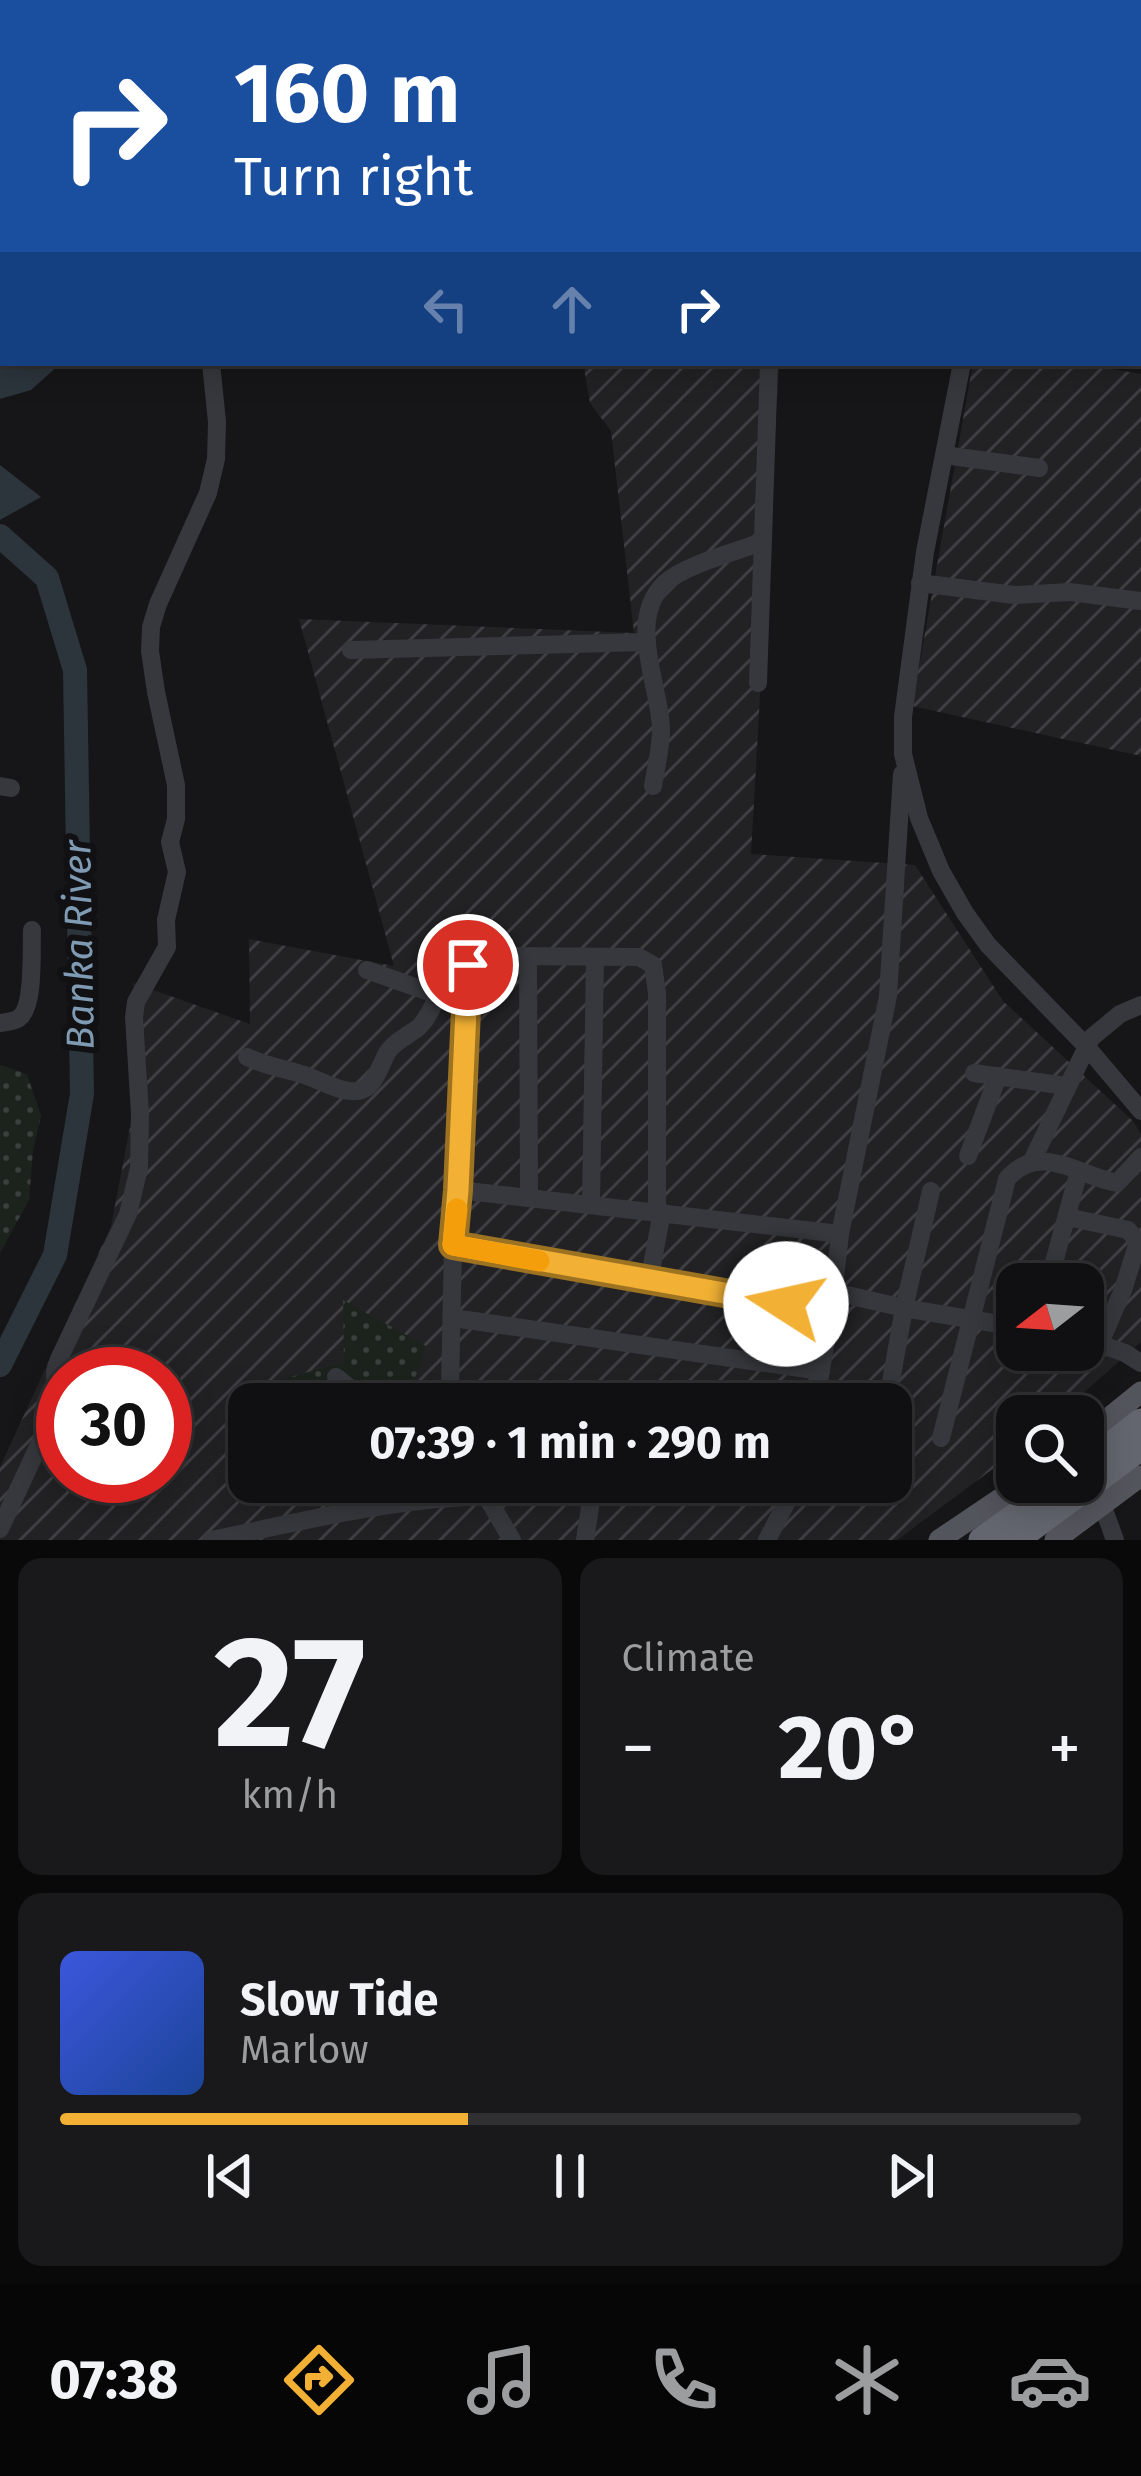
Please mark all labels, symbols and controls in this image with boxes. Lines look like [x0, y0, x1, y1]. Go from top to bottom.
text: 160 m [234, 43, 460, 144]
icon: right [36, 48, 192, 204]
text: Turn right [234, 145, 473, 209]
icon: left [413, 276, 479, 342]
icon: ahead [539, 276, 605, 342]
icon: right [665, 276, 731, 342]
water label: Banka River [54, 839, 104, 1050]
pin [417, 914, 519, 1016]
icon: arrive [435, 932, 501, 998]
position arrow [723, 1241, 849, 1367]
north arrow [996, 1263, 1104, 1371]
map controls [996, 1263, 1104, 1503]
speed limit sign: 30 [36, 1347, 192, 1503]
button: search [996, 1395, 1104, 1503]
text: 07:39 · 1 min · 290 m [369, 1416, 771, 1470]
text: 27 [214, 1600, 366, 1787]
text: Climate [622, 1635, 755, 1681]
text: 20° [778, 1694, 924, 1802]
text: − [622, 1709, 655, 1788]
text: + [1048, 1709, 1081, 1788]
text: km/h [241, 1772, 338, 1818]
text: Slow Tide [240, 1973, 438, 2027]
text: Marlow [240, 2027, 369, 2073]
icon: previous [197, 2143, 263, 2209]
icon: pause [537, 2143, 603, 2209]
icon: next [878, 2143, 944, 2209]
icon: directions [277, 2338, 361, 2422]
icon: music [460, 2338, 544, 2422]
icon: phone [642, 2338, 726, 2422]
icon: climate [825, 2338, 909, 2422]
icon: car [1008, 2338, 1092, 2422]
text: 07:38 [49, 2348, 178, 2412]

